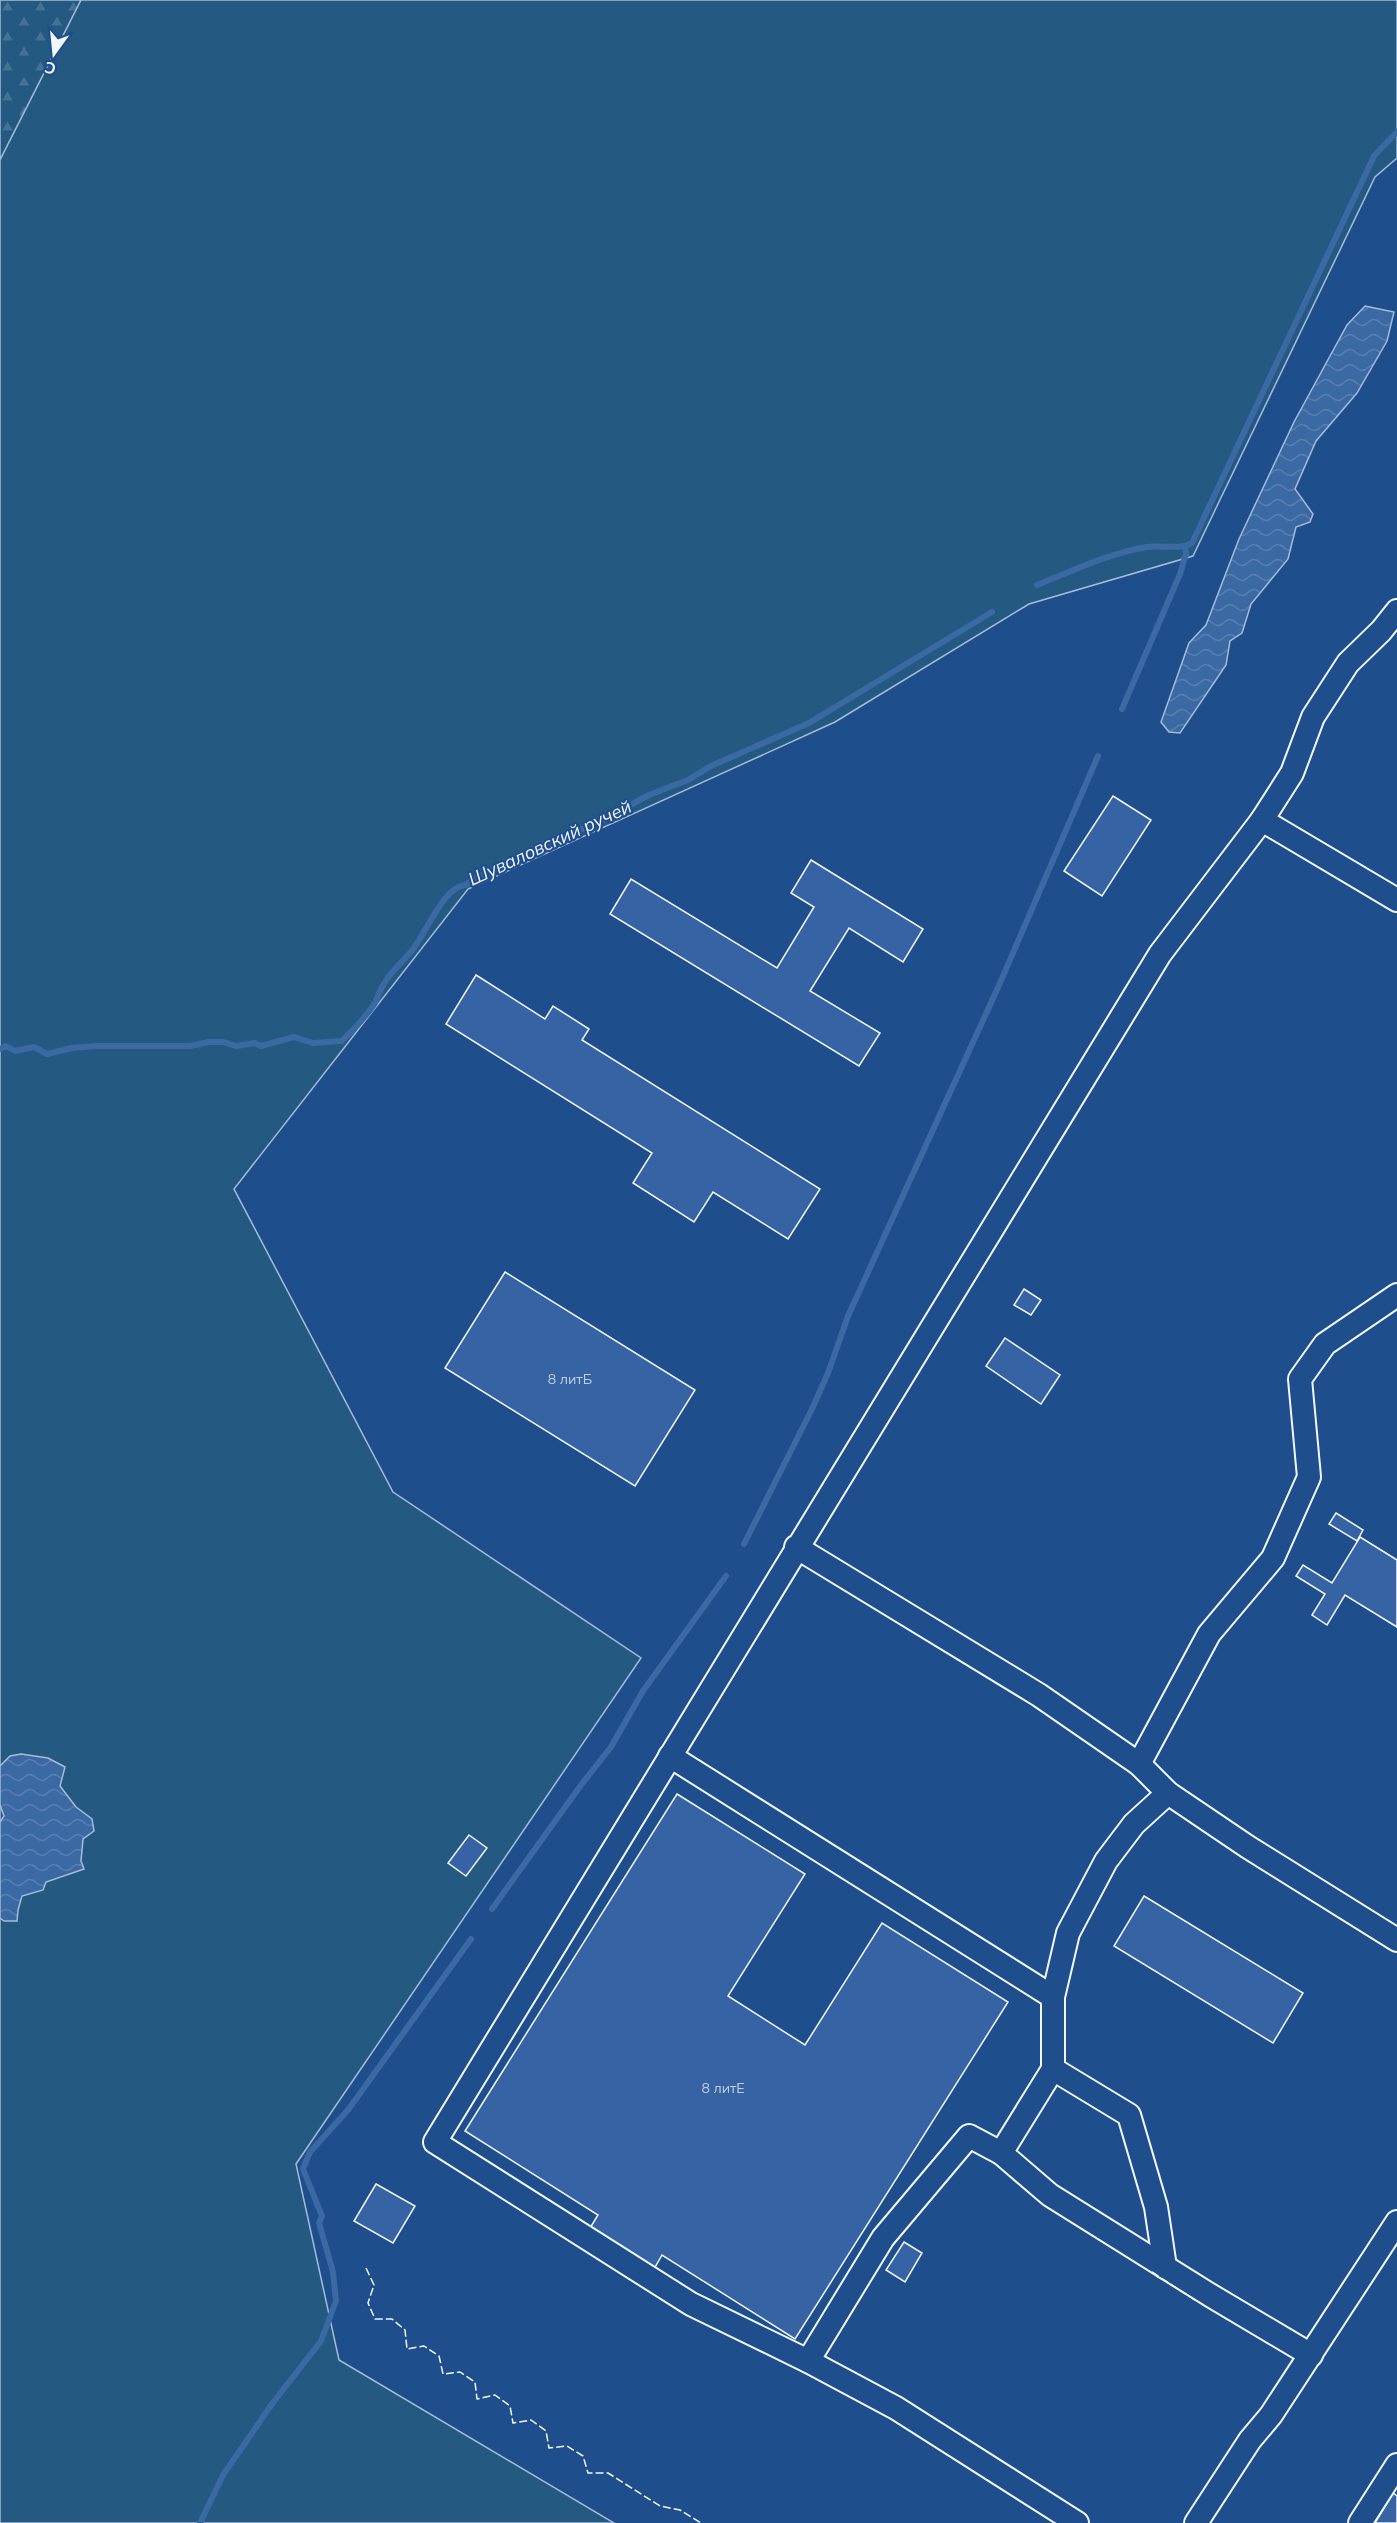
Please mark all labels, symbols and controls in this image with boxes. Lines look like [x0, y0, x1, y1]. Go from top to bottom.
north arrow [24, 24, 84, 84]
text: С [42, 57, 58, 80]
water label: Шуваловский ручей [464, 795, 635, 891]
house number: 8 литБ [548, 1370, 592, 1388]
house number: 8 литЕ [701, 2079, 745, 2097]

